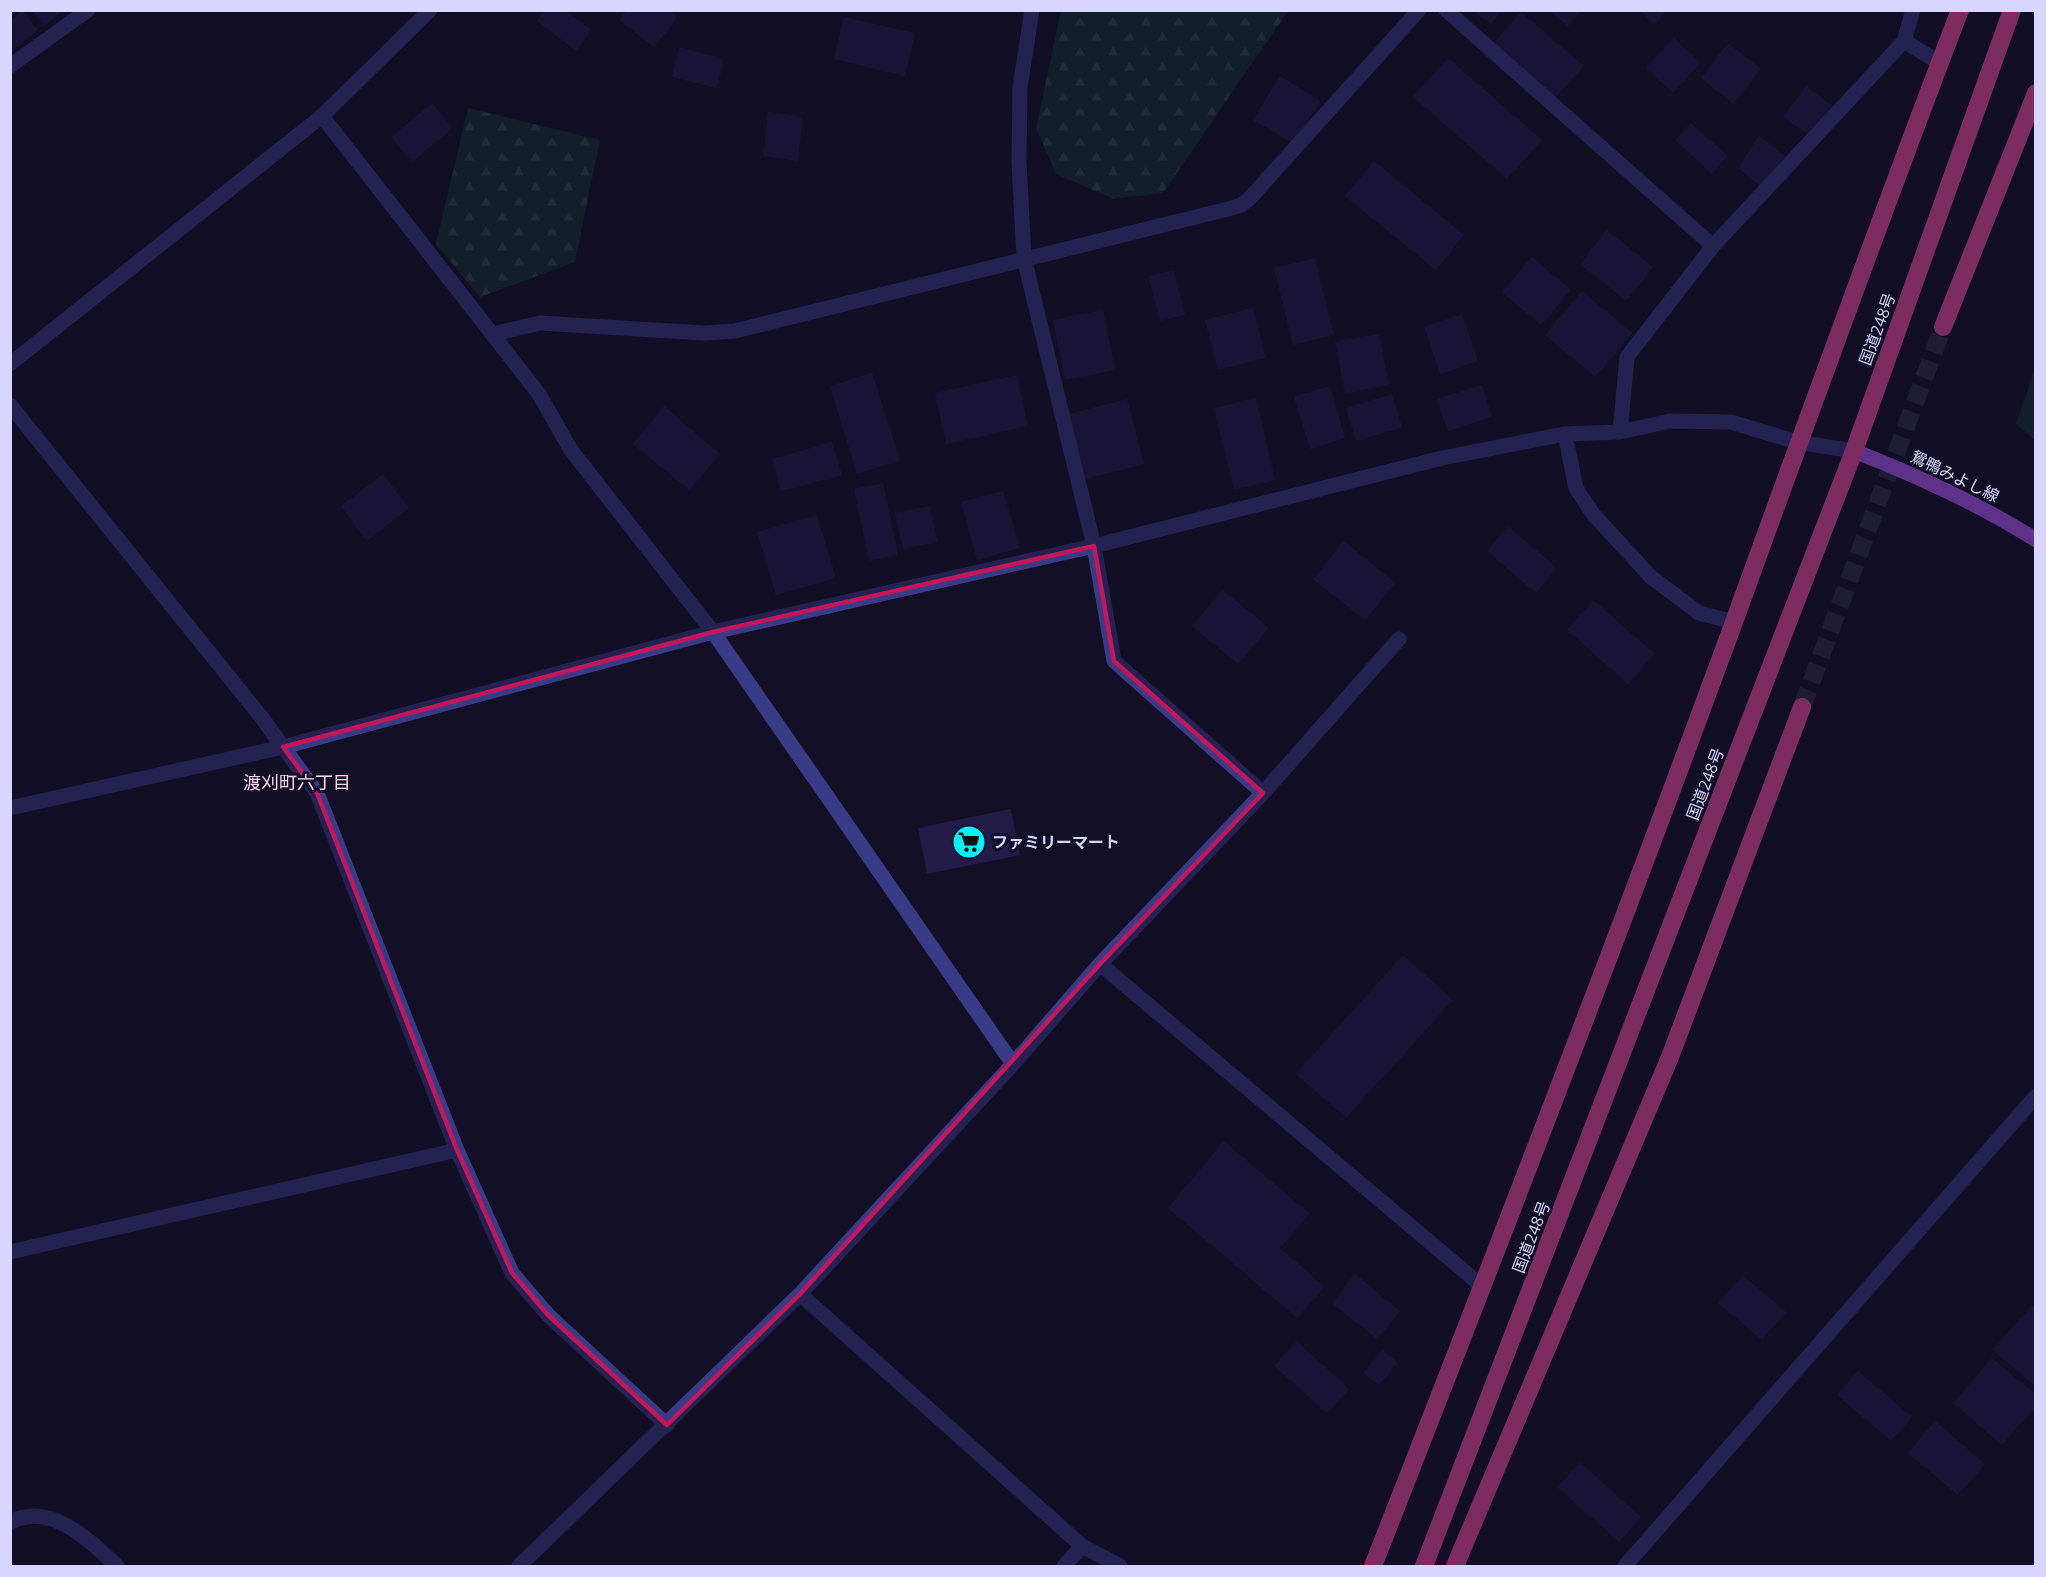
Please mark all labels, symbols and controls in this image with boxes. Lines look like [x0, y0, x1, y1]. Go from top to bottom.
street label: 国道248号 [1854, 290, 1900, 368]
street label: 鴛鴨みよし線 [1907, 445, 2003, 507]
street label: 国道248号 [1681, 745, 1729, 823]
district label: 渡刈町六丁目 [243, 770, 351, 794]
supermarket icon: ファミリーマート [951, 824, 987, 860]
place label: ファミリーマート [992, 831, 1120, 853]
street label: 国道248号 [1507, 1198, 1555, 1276]

